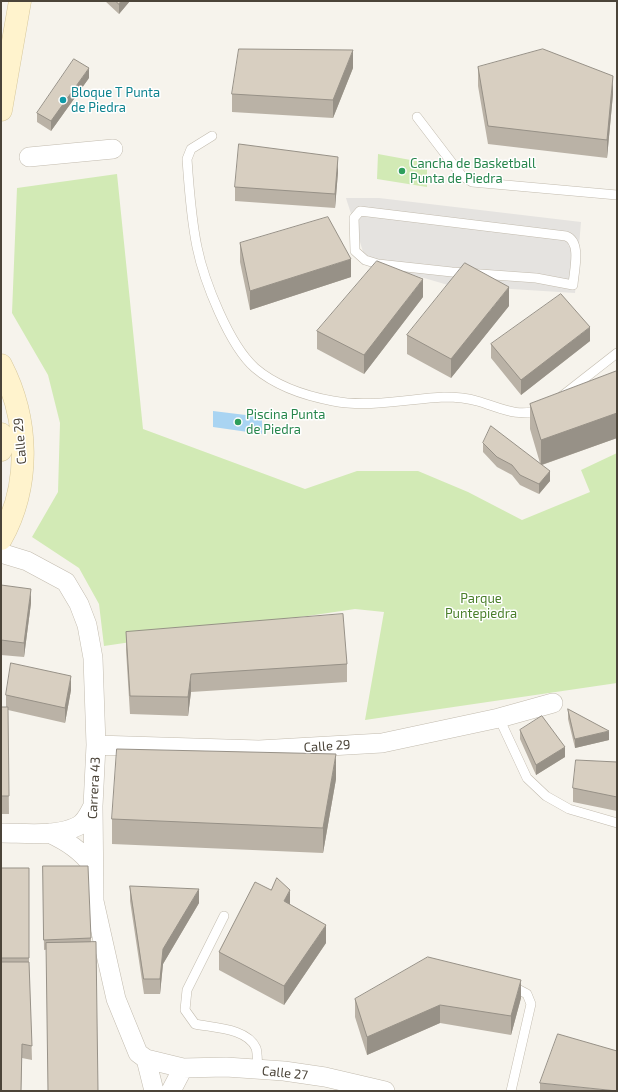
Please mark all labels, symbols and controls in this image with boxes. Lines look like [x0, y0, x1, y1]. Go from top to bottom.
place label: Bloque T Punta de Piedra [71, 85, 160, 116]
marker: Bloque T Punta de Piedra [58, 95, 68, 105]
place label: Cancha de Basketball Punta de Piedra [410, 156, 536, 187]
marker: Cancha de Basketball Punta de Piedra [397, 166, 407, 176]
place label: Piscina Punta de Piedra [246, 407, 325, 438]
street label: Calle 29 [10, 417, 30, 465]
marker: Piscina Punta de Piedra [233, 417, 243, 427]
park label: Parque Puntepiedra [445, 591, 517, 622]
street label: Calle 29 [303, 737, 351, 755]
street label: Carrera 43 [85, 757, 103, 819]
street label: Calle 27 [261, 1063, 309, 1083]

